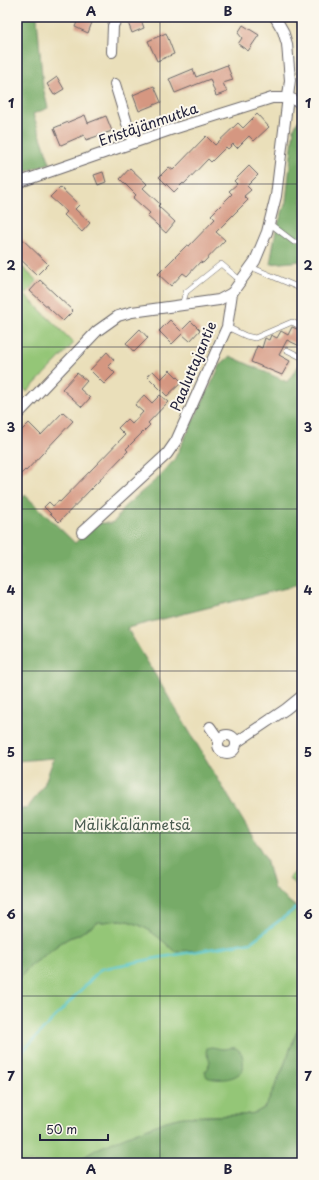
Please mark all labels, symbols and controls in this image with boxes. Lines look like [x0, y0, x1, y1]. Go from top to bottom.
text: A [86, 1, 96, 20]
text: B [224, 1, 233, 20]
text: 1 [8, 93, 14, 112]
text: 1 [305, 93, 311, 112]
street label: Eristäjänmutka [95, 97, 201, 151]
text: 2 [6, 255, 16, 274]
text: 2 [303, 255, 313, 274]
street label: Paaluttajantie [165, 318, 221, 414]
text: 3 [7, 417, 16, 436]
text: 3 [304, 417, 313, 436]
text: 4 [7, 580, 16, 599]
text: 4 [304, 580, 313, 599]
text: 5 [7, 742, 15, 761]
text: 5 [304, 742, 312, 761]
park label: Mälikkälänmetsä [74, 814, 191, 835]
text: 6 [6, 904, 16, 923]
text: 6 [303, 904, 313, 923]
text: 7 [7, 1066, 15, 1085]
text: 7 [304, 1066, 312, 1085]
scale bar [40, 1116, 108, 1142]
text: 50 m [46, 1120, 77, 1138]
text: A [86, 1159, 96, 1178]
text: B [224, 1159, 233, 1178]

